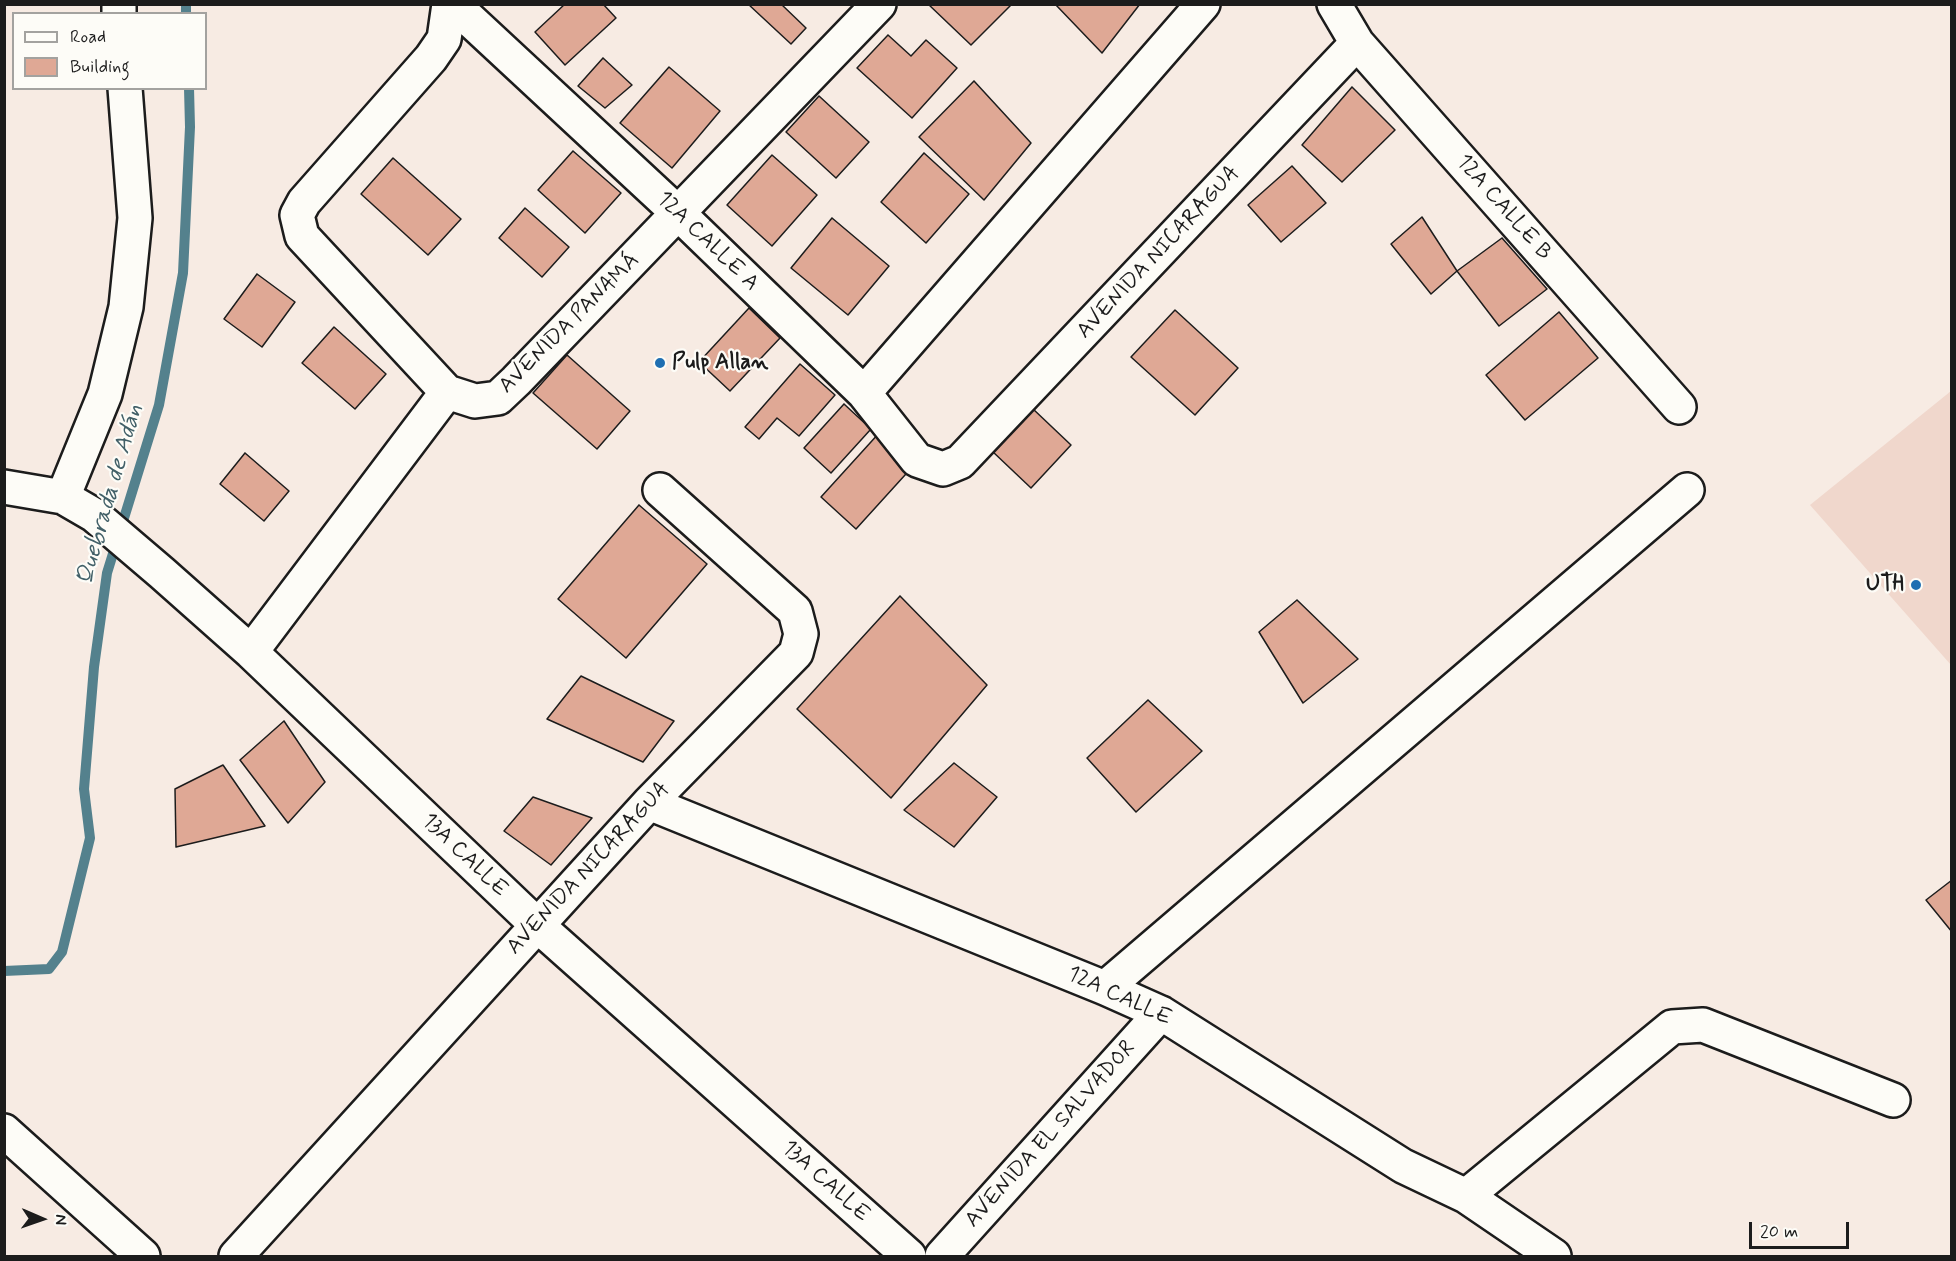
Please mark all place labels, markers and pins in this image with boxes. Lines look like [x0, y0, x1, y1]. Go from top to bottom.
place label: Pulp Allan [672, 350, 768, 376]
marker: Pulp Allan [653, 356, 667, 370]
place label: UTH [1866, 572, 1904, 598]
marker: UTH [1909, 578, 1923, 592]

